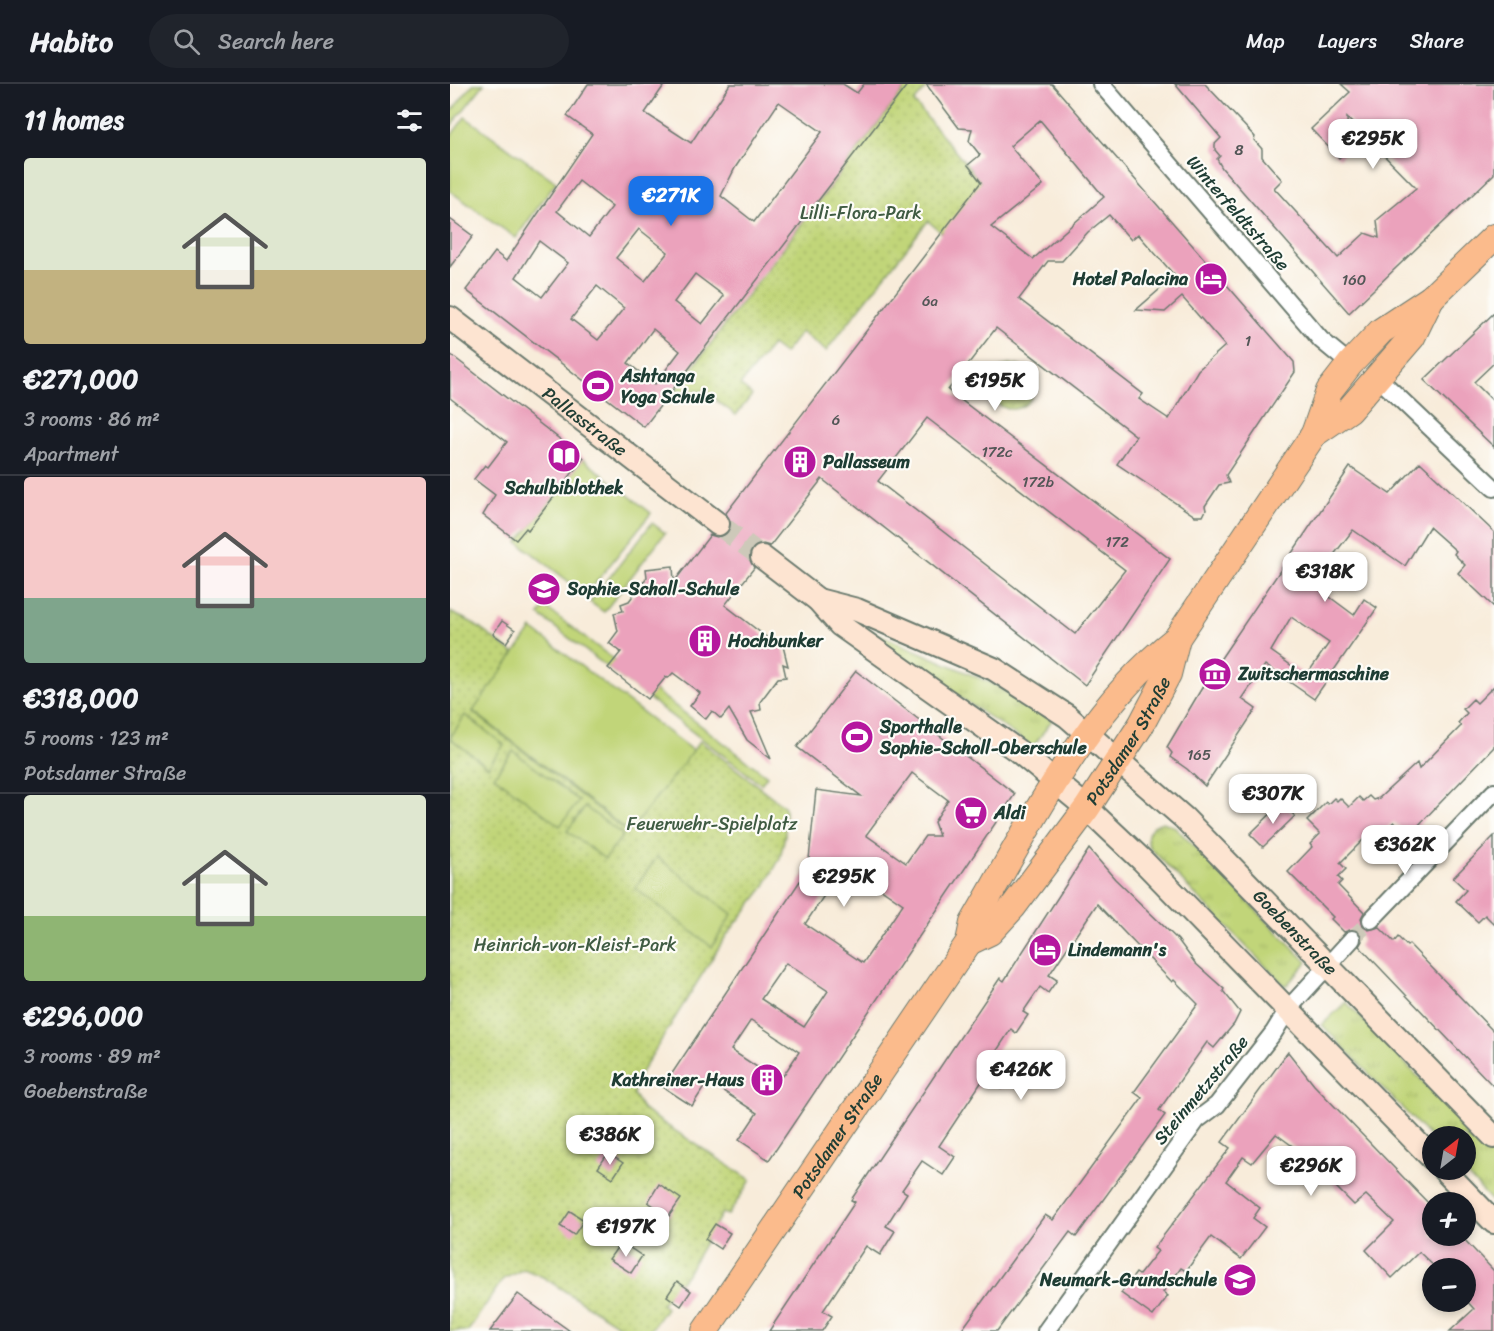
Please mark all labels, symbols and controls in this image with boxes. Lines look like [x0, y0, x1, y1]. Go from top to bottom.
search box [149, 14, 569, 68]
text: Habito [30, 17, 113, 66]
text: Search here [218, 22, 334, 61]
text: Map [1246, 22, 1285, 60]
text: Layers [1318, 22, 1377, 60]
text: Share [1410, 22, 1464, 60]
icon: search [170, 25, 203, 58]
text: 11 homes [24, 97, 124, 143]
icon: filters [393, 104, 426, 137]
pin: €295K [1331, 119, 1415, 170]
text: €295K [1342, 121, 1404, 156]
house number: 8 [1234, 137, 1244, 163]
street label: Winterfeldtstraße [1178, 147, 1298, 279]
pin: €271K [629, 176, 713, 227]
text: €271K [643, 178, 699, 213]
icon: home [171, 197, 279, 305]
park label: Lilli-Flora-Park [800, 197, 922, 229]
hotel icon: Hotel Palacina [1193, 261, 1229, 297]
place label: Hotel Palacina [1072, 263, 1189, 295]
house number: 160 [1342, 267, 1366, 293]
house number: 6a [922, 288, 938, 314]
house number: 1 [1245, 328, 1251, 354]
text: €271,000 [24, 356, 139, 402]
place label: Ashtanga Yoga Schule [620, 360, 715, 413]
pin: €195K [953, 361, 1037, 412]
text: €195K [966, 363, 1024, 398]
sports icon: Ashtanga Yoga Schule [580, 368, 616, 404]
street label: Pallasstraße [535, 378, 635, 465]
text: 3 rooms · 86 m² [24, 402, 160, 437]
house number: 6 [832, 407, 840, 433]
text: Apartment [24, 437, 118, 472]
library icon: Schulbiblothek [546, 438, 582, 474]
house number: 172c [981, 439, 1013, 465]
building icon: Pallasseum [782, 444, 818, 480]
place label: Pallasseum [823, 446, 910, 478]
house number: 172b [1022, 469, 1054, 495]
place label: Schulbiblothek [503, 472, 624, 504]
icon: home [171, 516, 279, 624]
house number: 172 [1105, 529, 1129, 555]
pin: €318K [1283, 552, 1367, 603]
text: €318K [1296, 554, 1354, 589]
school or university icon: Sophie-Scholl-Schule [526, 571, 562, 607]
place label: Sophie-Scholl-Schule [566, 573, 740, 605]
building icon: Hochbunker [687, 623, 723, 659]
place label: Hochbunker [727, 625, 824, 657]
museum icon: Zwitschermaschine [1197, 656, 1233, 692]
place label: Zwitschermaschine [1237, 658, 1390, 690]
street label: Potsdamer Straße [1077, 670, 1180, 812]
text: €318,000 [24, 675, 139, 721]
place label: Sporthalle Sophie-Scholl-Oberschule [879, 711, 1088, 764]
sports icon: Sporthalle Sophie-Scholl-Oberschule [839, 719, 875, 755]
text: 5 rooms · 123 m² [24, 721, 169, 756]
house number: 165 [1187, 742, 1211, 768]
text: Potsdamer Straße [24, 756, 186, 791]
pin: €307K [1231, 774, 1315, 825]
text: €307K [1243, 776, 1303, 811]
supermarket icon: Aldi [953, 795, 989, 831]
place label: Aldi [993, 797, 1026, 829]
park label: Feuerwehr-Spielplatz [627, 808, 798, 840]
pin: €362K [1363, 825, 1447, 876]
text: €362K [1375, 827, 1435, 862]
icon: home [171, 834, 279, 942]
pin: €295K [802, 857, 886, 908]
text: €295K [813, 859, 875, 894]
street label: Goebenstraße [1245, 881, 1345, 983]
park label: Heinrich-von-Kleist-Park [474, 929, 677, 961]
hotel icon: Lindemann's [1027, 932, 1063, 968]
place label: Lindemann's [1068, 934, 1167, 966]
text: €296,000 [24, 993, 143, 1039]
street label: Steinmetzstraße [1145, 1028, 1257, 1152]
text: 3 rooms · 89 m² [24, 1039, 161, 1074]
pin: €426K [979, 1050, 1063, 1101]
text: €426K [991, 1052, 1051, 1087]
building icon: Kathreiner-Haus [749, 1062, 785, 1098]
place label: Kathreiner-Haus [611, 1064, 745, 1096]
street label: Potsdamer Straße [783, 1066, 892, 1205]
text: Goebenstraße [24, 1074, 148, 1109]
pin: €386K [568, 1115, 652, 1166]
text: €386K [580, 1117, 640, 1152]
north arrow [1422, 1126, 1476, 1180]
map controls [1422, 1126, 1476, 1312]
pin: €296K [1269, 1146, 1353, 1197]
text: €296K [1281, 1148, 1341, 1183]
button: + [1422, 1192, 1476, 1246]
pin: €197K [584, 1207, 668, 1258]
text: €197K [597, 1209, 655, 1244]
button: − [1422, 1258, 1476, 1312]
school or university icon: Neumark-Grundschule [1222, 1262, 1258, 1298]
place label: Neumark-Grundschule [1039, 1264, 1217, 1296]

